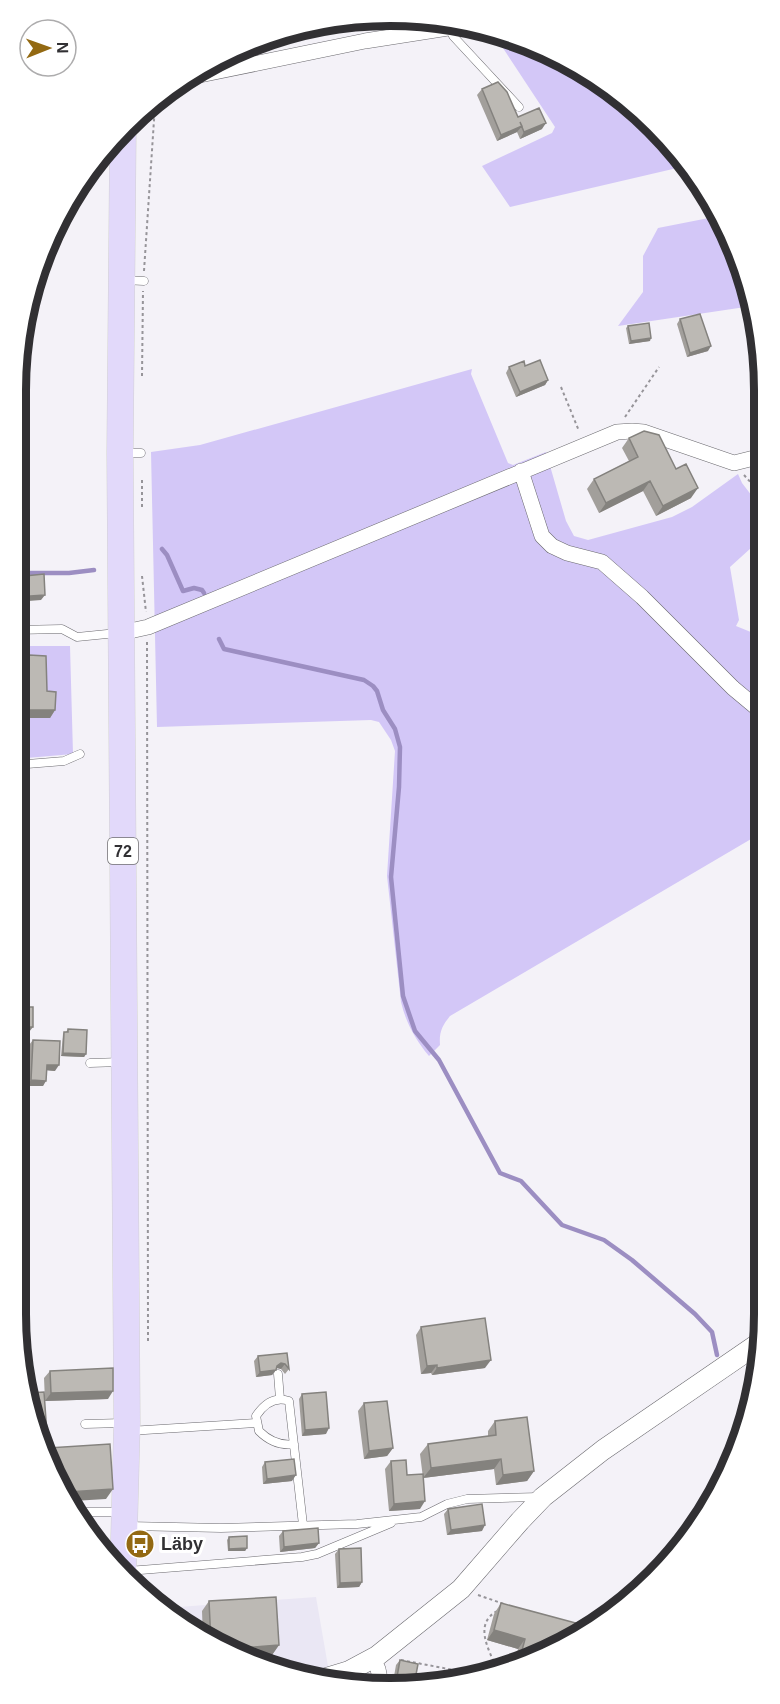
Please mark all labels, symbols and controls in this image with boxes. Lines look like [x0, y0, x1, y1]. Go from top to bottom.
north arrow [18, 18, 78, 78]
text: N [54, 42, 71, 54]
road number: 72 [108, 838, 138, 864]
bus stop icon: Läby [124, 1528, 156, 1560]
place label: Läby [161, 1534, 203, 1554]

